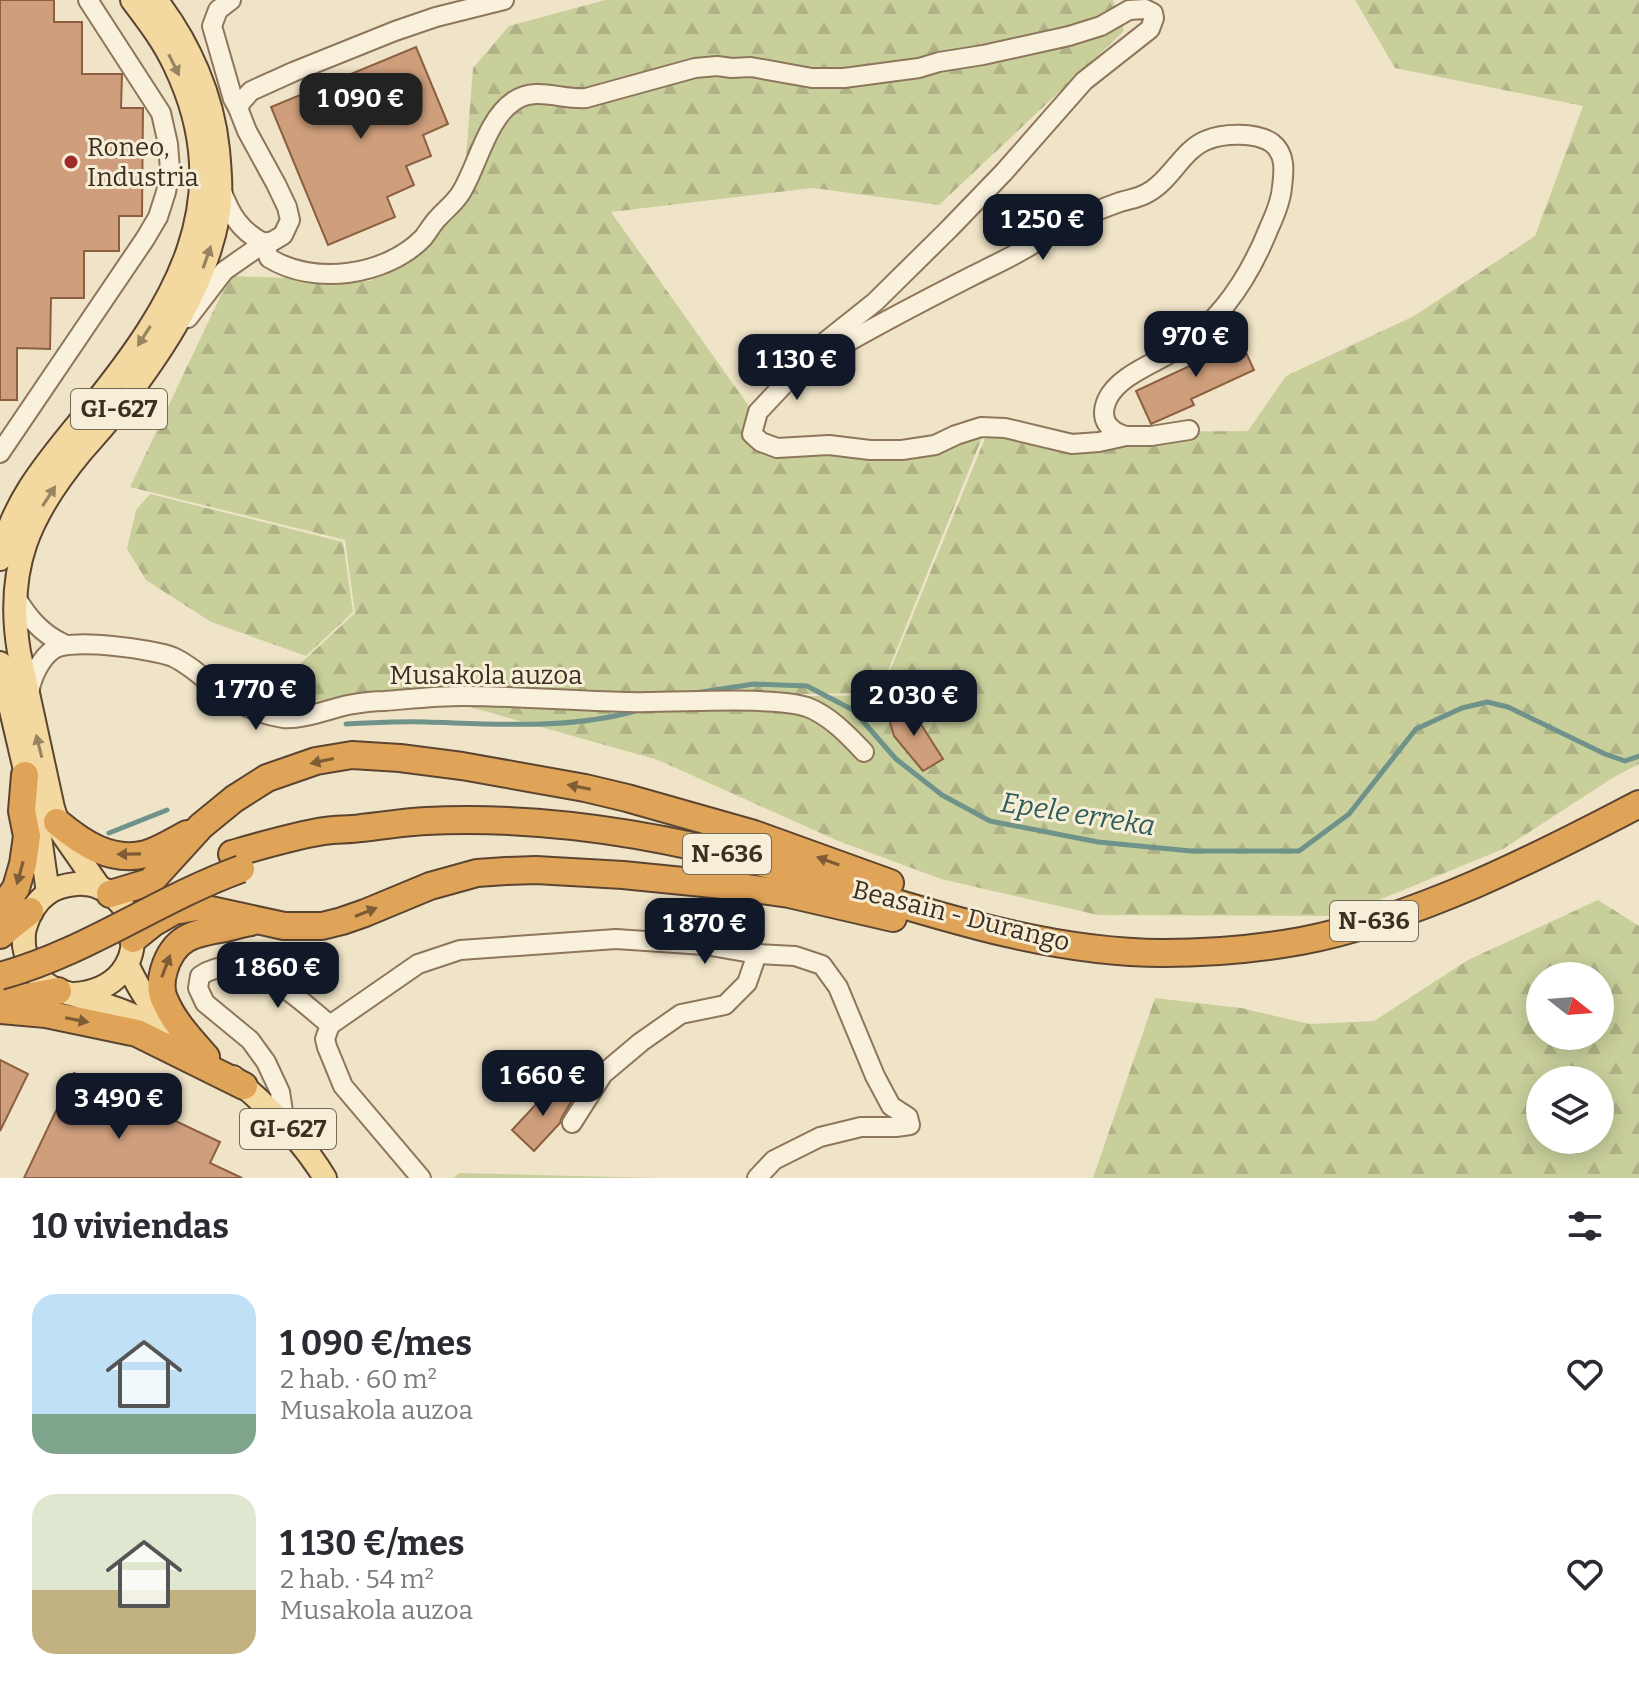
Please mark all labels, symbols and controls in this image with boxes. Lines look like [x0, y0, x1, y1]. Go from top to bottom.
one-way arrow [167, 54, 181, 77]
pin: 1 090 € [287, 73, 435, 141]
text: 1 090 € [317, 83, 405, 114]
place label: Roneo, Industria [87, 132, 199, 193]
marker: Roneo, Industria [62, 153, 80, 171]
pin: 1 250 € [969, 194, 1117, 262]
text: 1 250 € [1001, 204, 1085, 235]
one-way arrow [201, 245, 213, 269]
pin: 970 € [1140, 311, 1252, 379]
text: 970 € [1162, 321, 1230, 352]
one-way arrow [137, 325, 152, 347]
pin: 1 130 € [723, 334, 871, 402]
text: 1 130 € [756, 344, 838, 375]
road number: GI-627 [71, 389, 167, 429]
one-way arrow [42, 485, 56, 507]
street label: Musakola auzoa [389, 660, 583, 691]
pin: 1 770 € [182, 664, 330, 732]
pin: 2 030 € [840, 670, 988, 738]
text: 1 770 € [215, 674, 297, 705]
text: 2 030 € [869, 680, 959, 711]
one-way arrow [33, 733, 45, 758]
one-way arrow [309, 755, 334, 767]
one-way arrow [566, 781, 591, 793]
water label: Epele erreka [999, 786, 1157, 842]
road number: N-636 [683, 834, 771, 874]
one-way arrow [116, 848, 141, 860]
one-way arrow [816, 854, 840, 867]
one-way arrow [13, 861, 26, 885]
street label: Beasain - Durango [849, 874, 1073, 958]
pin: 1 870 € [631, 898, 779, 966]
road number: N-636 [1330, 901, 1418, 941]
one-way arrow [354, 906, 378, 919]
text: 1 870 € [663, 908, 747, 939]
pin: 1 860 € [204, 942, 352, 1010]
text: 1 860 € [235, 952, 321, 983]
one-way arrow [161, 954, 173, 978]
north arrow [1526, 962, 1614, 1050]
map controls [1526, 962, 1614, 1154]
one-way arrow [65, 1014, 90, 1027]
pin: 1 660 € [469, 1050, 617, 1118]
text: 1 660 € [500, 1060, 586, 1091]
button: layers [1526, 1066, 1614, 1154]
pin: 3 490 € [45, 1073, 193, 1141]
text: 3 490 € [74, 1083, 164, 1114]
road number: GI-627 [240, 1109, 336, 1149]
icon: filters [1563, 1204, 1607, 1248]
text: 10 viviendas [32, 1206, 229, 1247]
text: 1 090 €/mes [280, 1323, 472, 1364]
icon: home [96, 1326, 192, 1422]
icon: heart [1563, 1352, 1607, 1396]
text: 2 hab. · 60 m² [280, 1364, 437, 1395]
text: Musakola auzoa [280, 1395, 473, 1426]
text: 1 130 €/mes [280, 1523, 465, 1564]
icon: home [96, 1526, 192, 1622]
icon: heart [1563, 1552, 1607, 1596]
text: 2 hab. · 54 m² [280, 1564, 434, 1595]
text: Musakola auzoa [280, 1595, 473, 1626]

